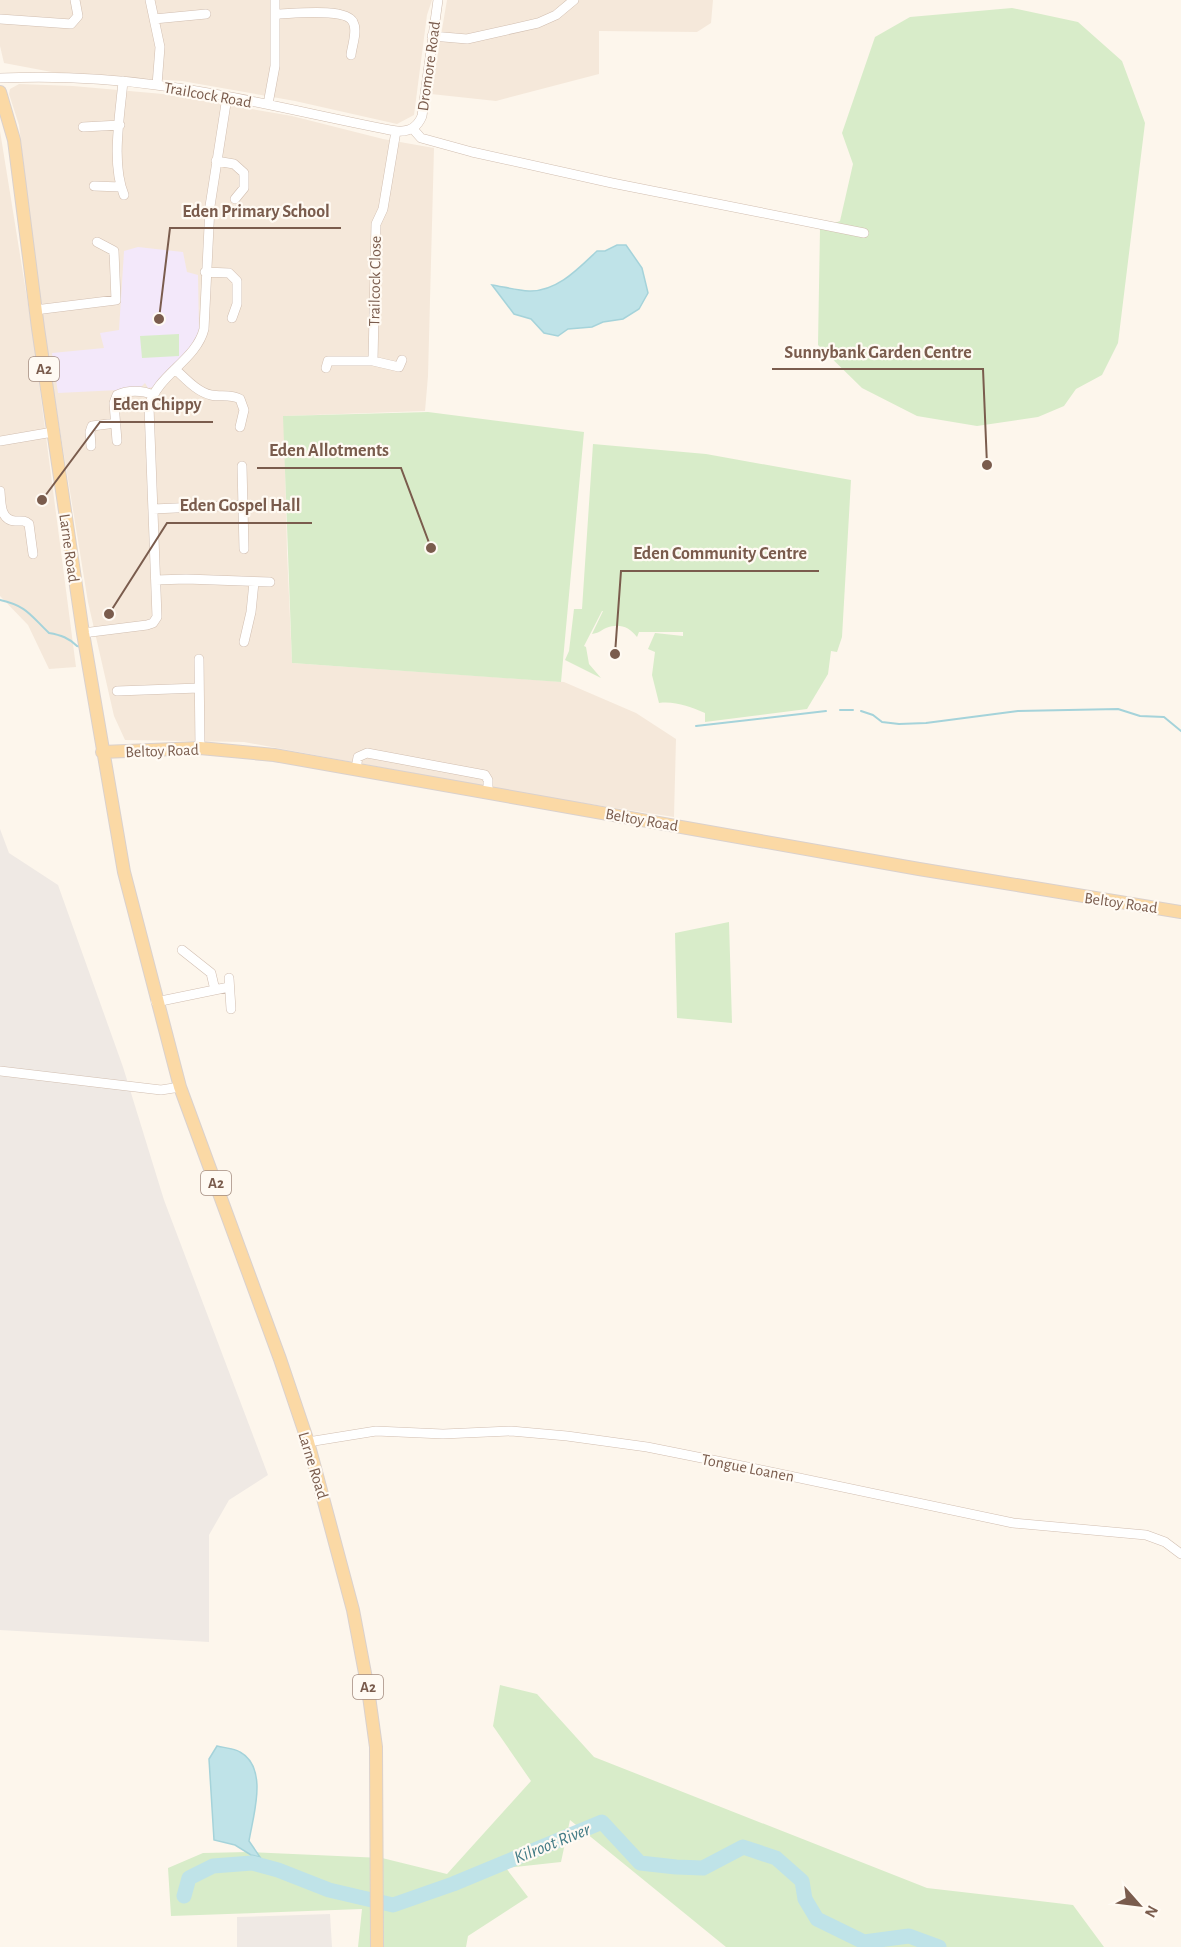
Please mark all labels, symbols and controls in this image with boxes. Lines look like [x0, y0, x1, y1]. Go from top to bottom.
street label: Dromore Road [415, 20, 443, 112]
street label: Trailcock Road [163, 79, 253, 111]
callout: Eden Primary School [170, 192, 341, 228]
text: Eden Primary School [182, 203, 330, 221]
street label: Trailcock Close [366, 236, 384, 326]
callout: Sunnybank Garden Centre [772, 333, 983, 369]
text: Sunnybank Garden Centre [784, 344, 972, 362]
road number: A2 [29, 357, 59, 381]
callout: Eden Chippy [100, 386, 213, 422]
text: Eden Chippy [112, 396, 203, 414]
callout: Eden Allotments [257, 432, 401, 468]
text: Eden Allotments [269, 442, 389, 460]
callout: Eden Gospel Hall [167, 487, 312, 523]
text: Eden Gospel Hall [180, 497, 300, 515]
street label: Larne Road [56, 513, 82, 583]
callout: Eden Community Centre [621, 535, 819, 571]
text: Eden Community Centre [633, 545, 807, 563]
street label: Beltoy Road [125, 742, 199, 761]
street label: Beltoy Road [604, 806, 679, 835]
street label: Beltoy Road [1083, 890, 1158, 917]
road number: A2 [201, 1171, 231, 1195]
street label: Larne Road [295, 1430, 331, 1501]
street label: Tongue Loanen [700, 1451, 796, 1485]
road number: A2 [353, 1675, 383, 1699]
water label: Kilroot River [512, 1820, 594, 1867]
north arrow [1109, 1875, 1169, 1935]
text: N [1142, 1903, 1161, 1920]

